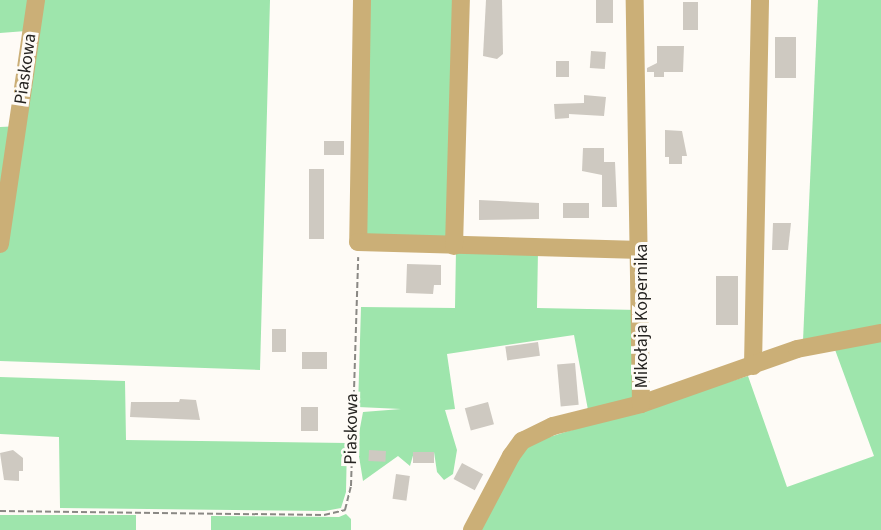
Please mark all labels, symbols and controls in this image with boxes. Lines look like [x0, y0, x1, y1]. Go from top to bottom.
street label: Piaskowa [10, 32, 42, 106]
street label: Mikołaja Kopernika [631, 244, 653, 388]
street label: Piaskowa [341, 393, 363, 465]

